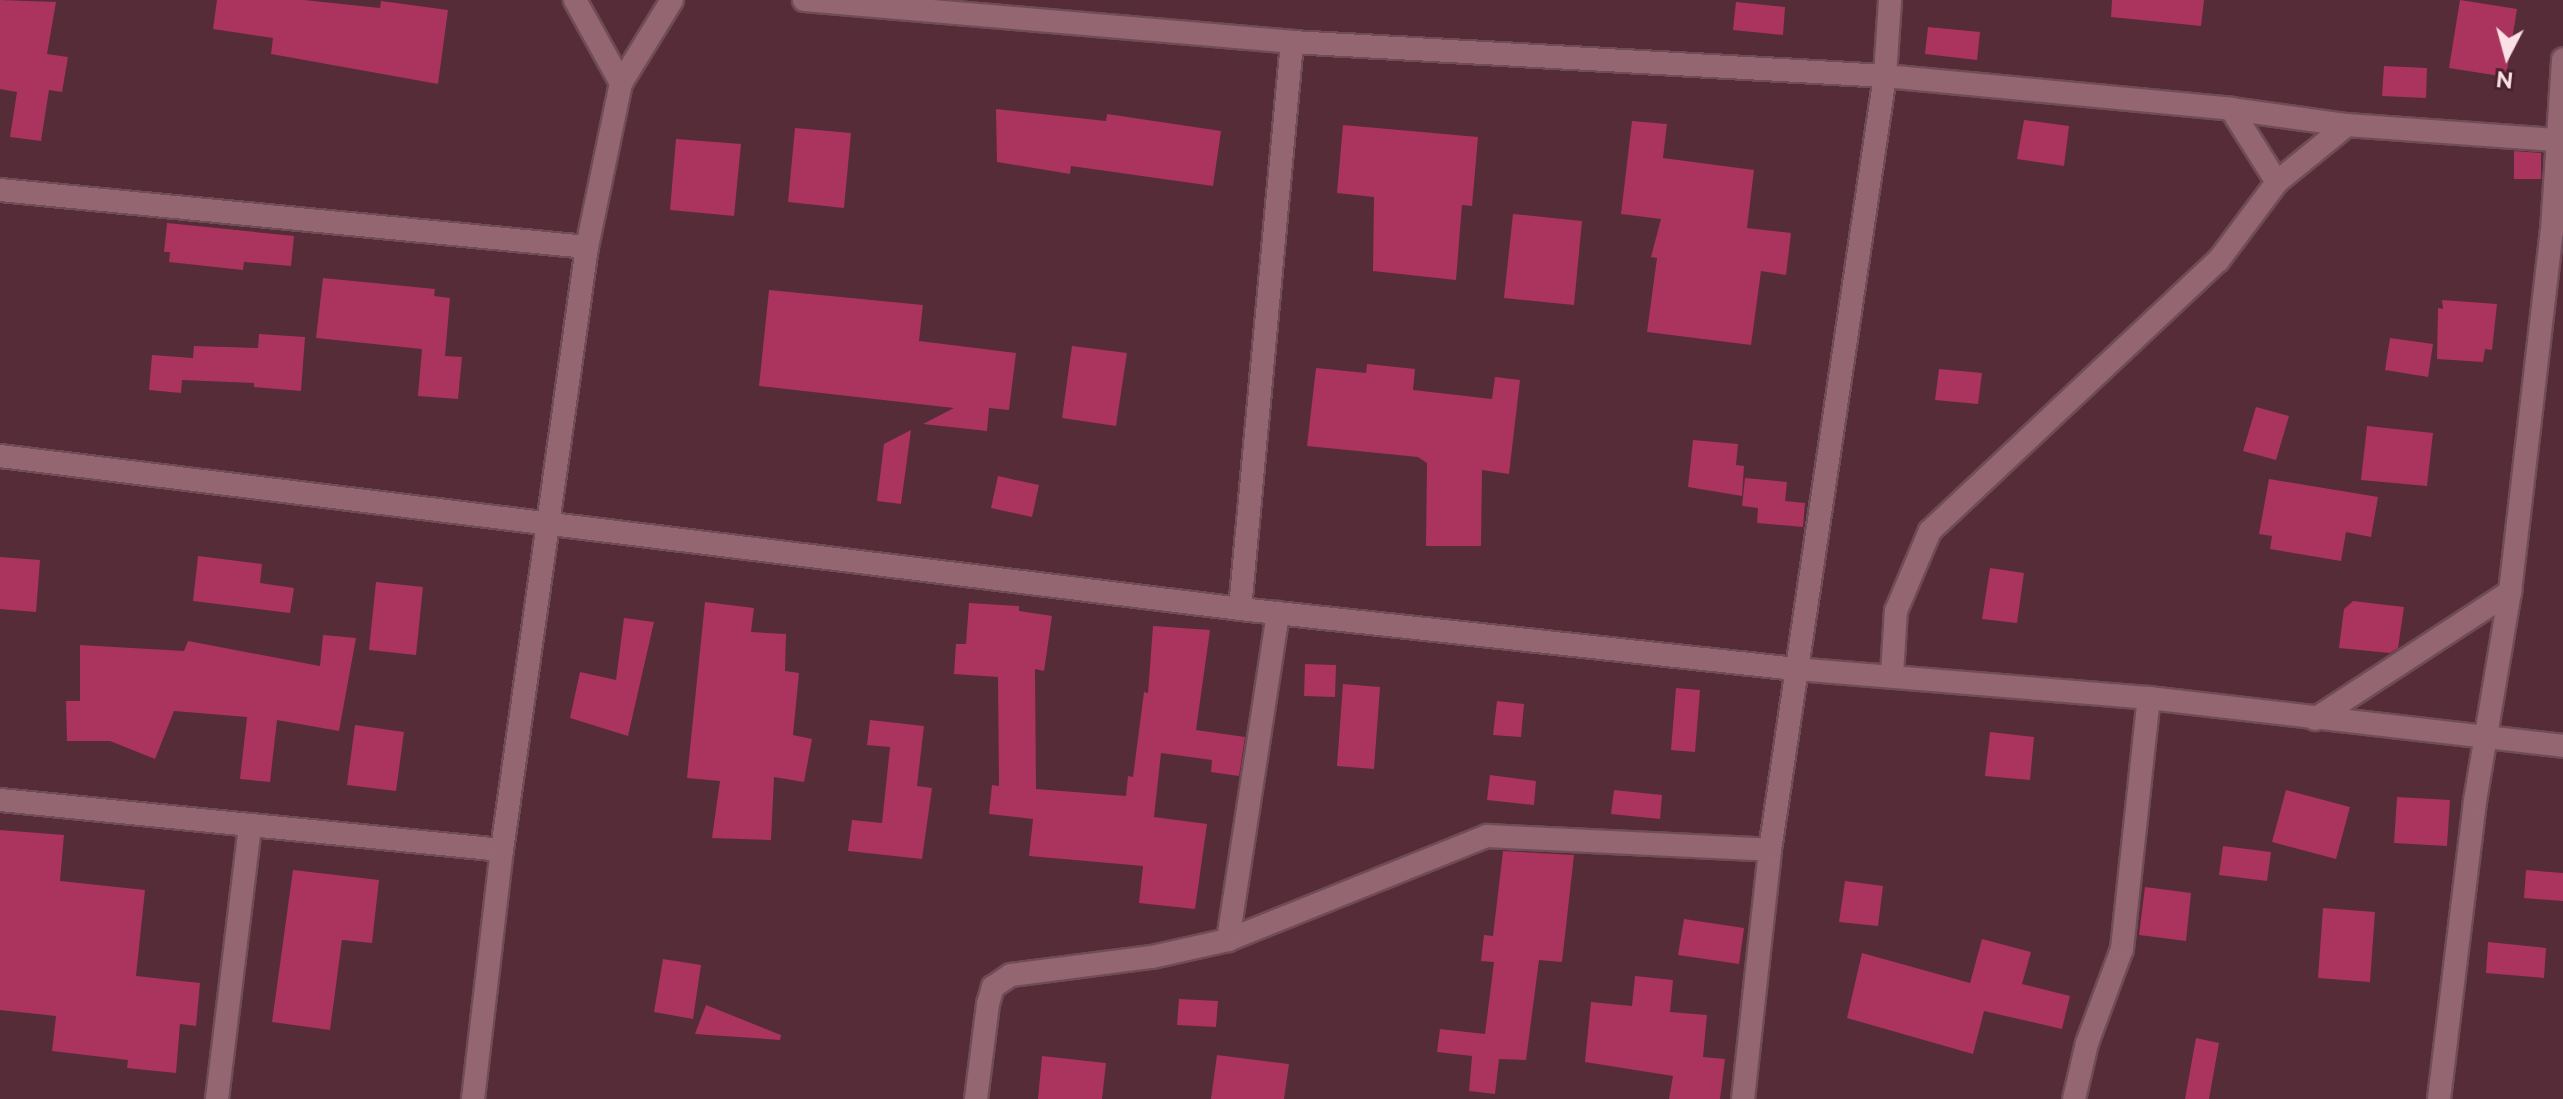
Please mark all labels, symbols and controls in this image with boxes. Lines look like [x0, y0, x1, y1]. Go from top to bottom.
north arrow [2467, 16, 2547, 96]
text: N [2495, 66, 2514, 94]

